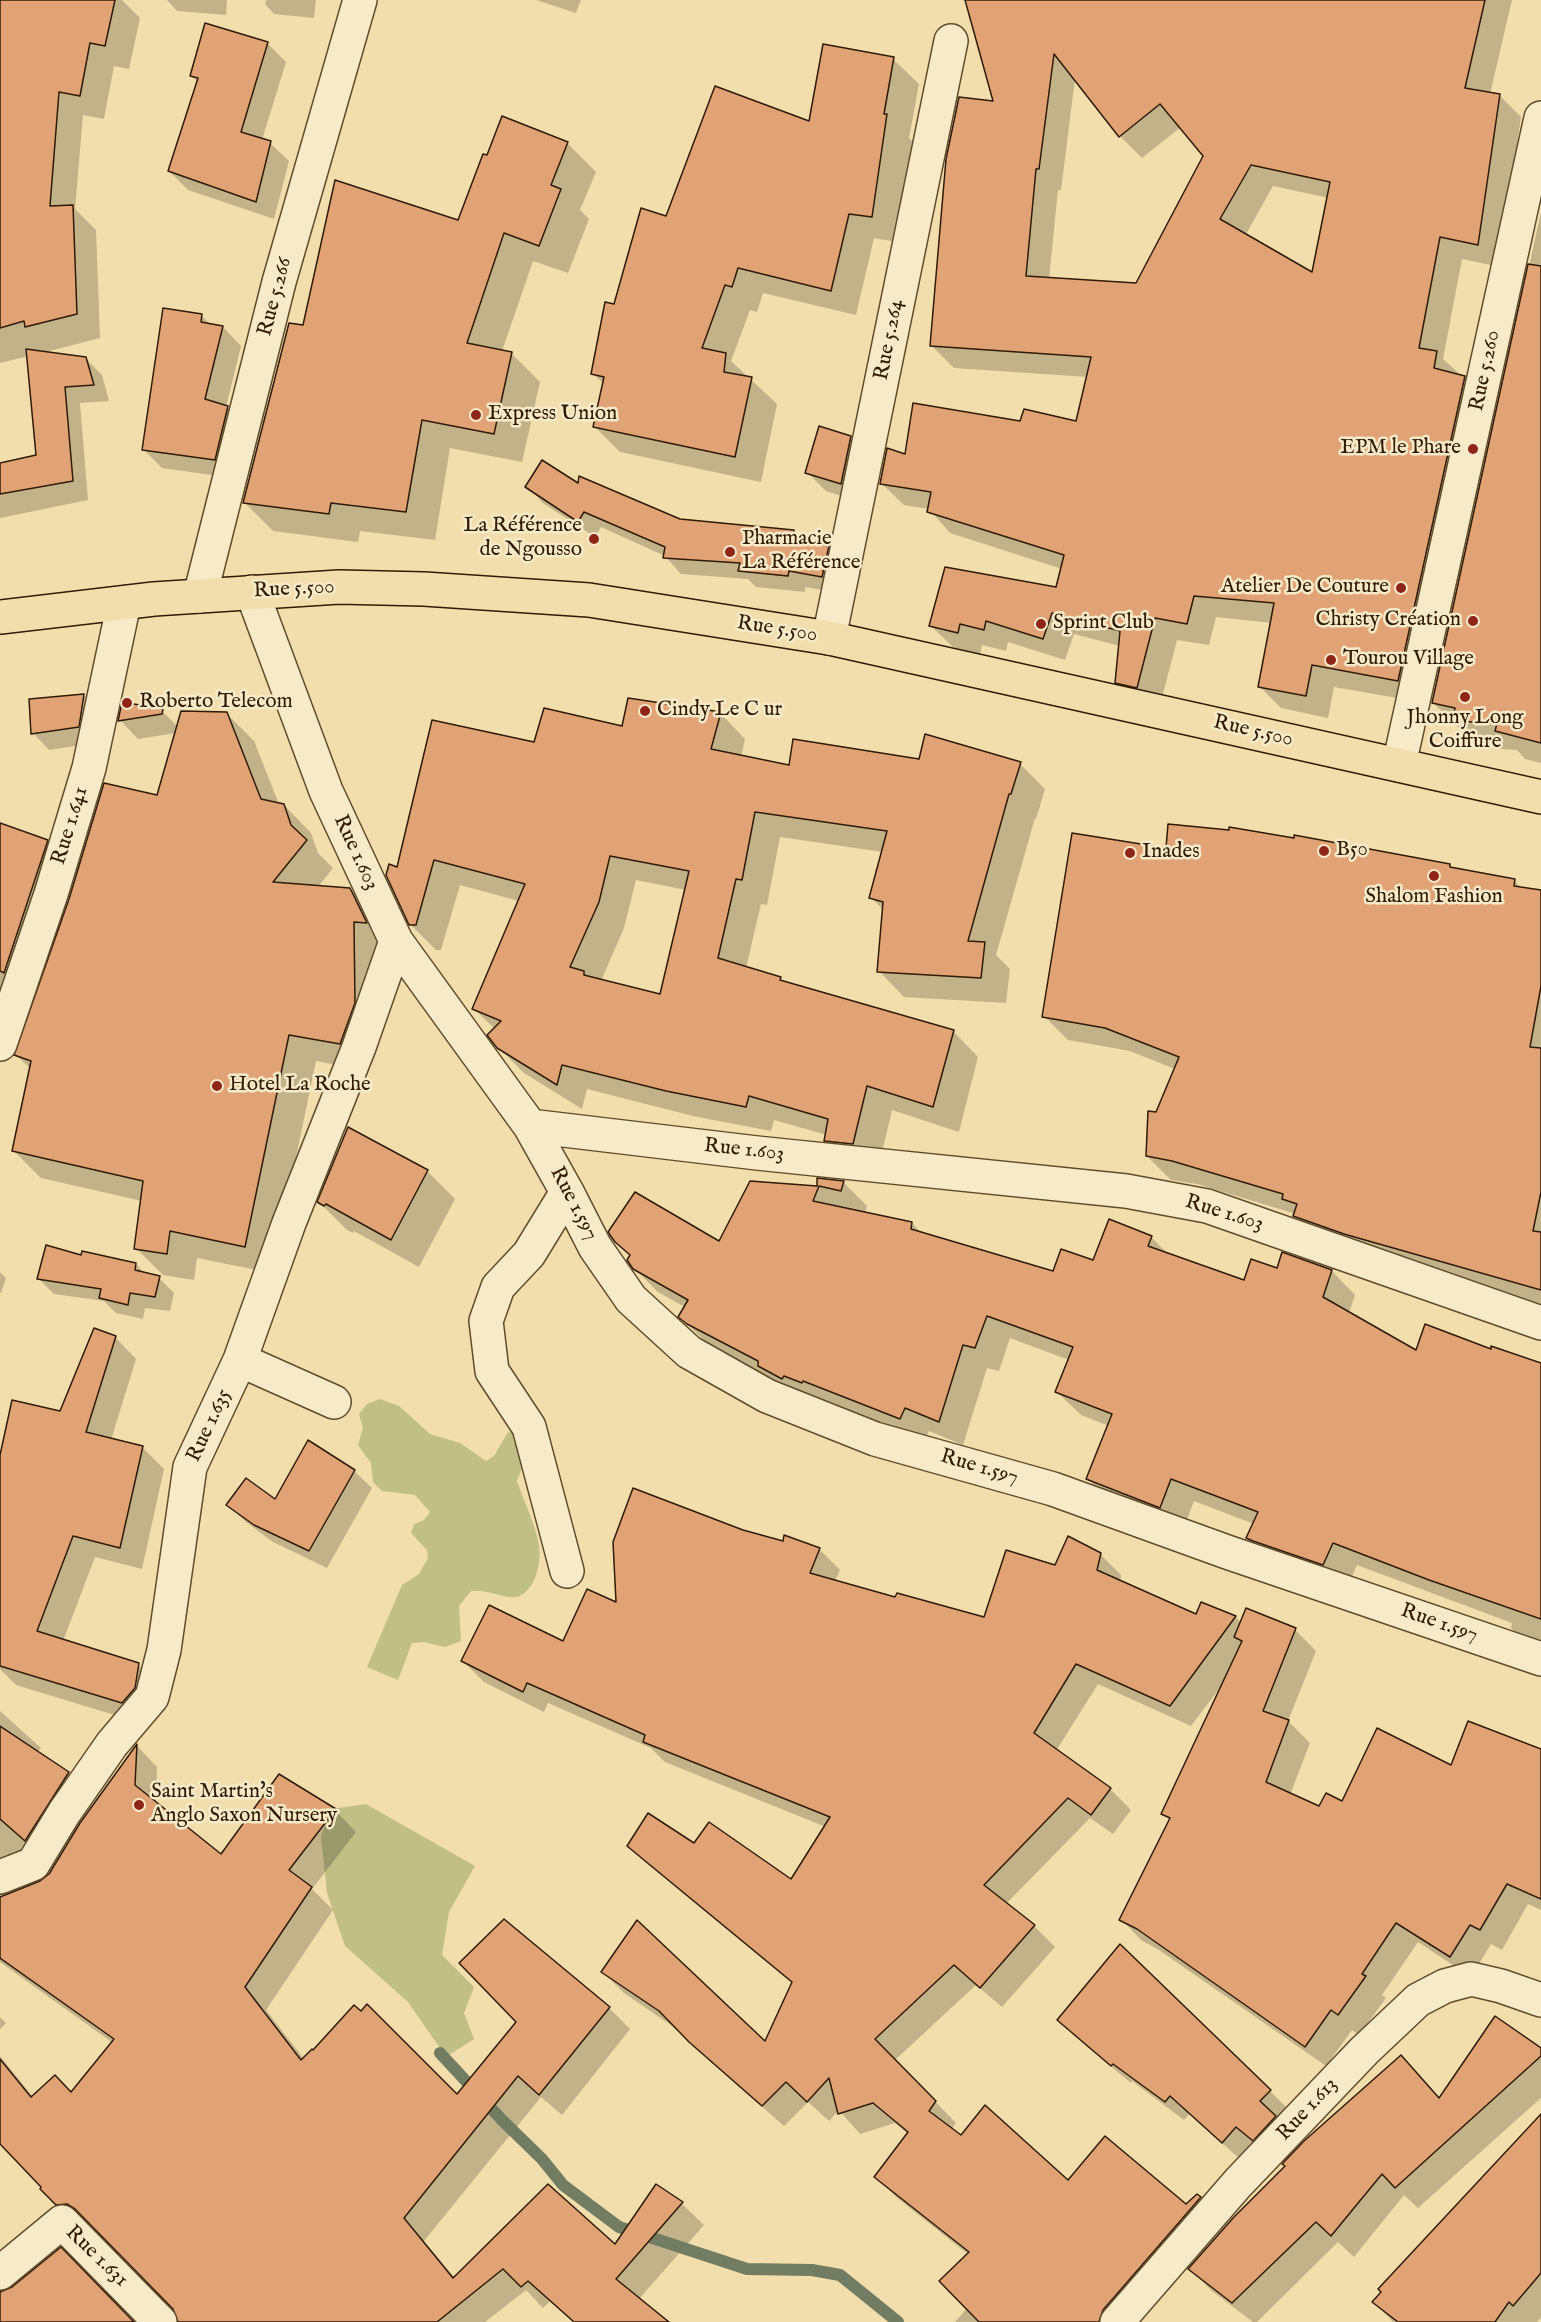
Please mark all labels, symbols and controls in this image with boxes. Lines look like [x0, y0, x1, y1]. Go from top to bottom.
street label: Rue 5.266 [253, 255, 299, 339]
street label: Rue 5.264 [870, 297, 910, 383]
street label: Rue 5.260 [1465, 328, 1507, 414]
place label: Express Union [488, 402, 617, 428]
marker: Express Union [469, 408, 483, 422]
place label: EPM le Phare [1340, 436, 1461, 462]
marker: EPM le Phare [1466, 442, 1480, 456]
place label: La Référence de Ngousso [464, 514, 582, 564]
place label: Pharmacie La Référence [742, 527, 860, 577]
marker: La Référence de Ngousso [587, 532, 601, 546]
marker: Pharmacie La Référence [723, 545, 737, 559]
street label: Rue 5.500 [253, 575, 335, 605]
place label: Atelier De Couture [1221, 575, 1389, 601]
marker: Atelier De Couture [1394, 581, 1408, 595]
place label: Christy Création [1315, 608, 1461, 634]
street label: Rue 5.500 [735, 611, 819, 649]
place label: Sprint Club [1053, 611, 1154, 637]
marker: Christy Création [1466, 614, 1480, 628]
marker: Sprint Club [1034, 617, 1048, 631]
place label: Tourou Village [1343, 647, 1474, 673]
marker: Tourou Village [1324, 653, 1338, 667]
place label: Roberto Telecom [139, 690, 293, 716]
marker: Jhonny Long Coiffure [1458, 690, 1472, 704]
marker: Roberto Telecom [120, 696, 134, 710]
place label: Cindy Le C ur [657, 698, 782, 724]
marker: Cindy Le C ur [638, 704, 652, 718]
place label: Jhonny Long Coiffure [1406, 706, 1524, 756]
street label: Rue 5.500 [1211, 711, 1295, 753]
street label: Rue 1.641 [47, 784, 95, 868]
street label: Rue 1.603 [327, 811, 383, 895]
place label: B50 [1336, 838, 1368, 864]
place label: Inades [1142, 840, 1200, 866]
marker: B50 [1317, 844, 1331, 858]
marker: Inades [1123, 846, 1137, 860]
marker: Shalom Fashion [1427, 869, 1441, 883]
place label: Shalom Fashion [1365, 885, 1503, 911]
place label: Hotel La Roche [229, 1073, 371, 1099]
marker: Hotel La Roche [210, 1079, 224, 1093]
street label: Rue 1.603 [703, 1134, 785, 1168]
street label: Rue 1.597 [543, 1163, 603, 1245]
street label: Rue 1.603 [1182, 1190, 1266, 1238]
street label: Rue 1.635 [182, 1386, 238, 1466]
street label: Rue 1.597 [937, 1445, 1021, 1491]
street label: Rue 1.597 [1397, 1599, 1481, 1649]
place label: Saint Martin's Anglo Saxon Nursery [151, 1780, 337, 1830]
marker: Saint Martin's Anglo Saxon Nursery [132, 1798, 146, 1812]
street label: Rue 1.613 [1272, 2073, 1344, 2147]
street label: Rue 1.631 [59, 2221, 133, 2293]

